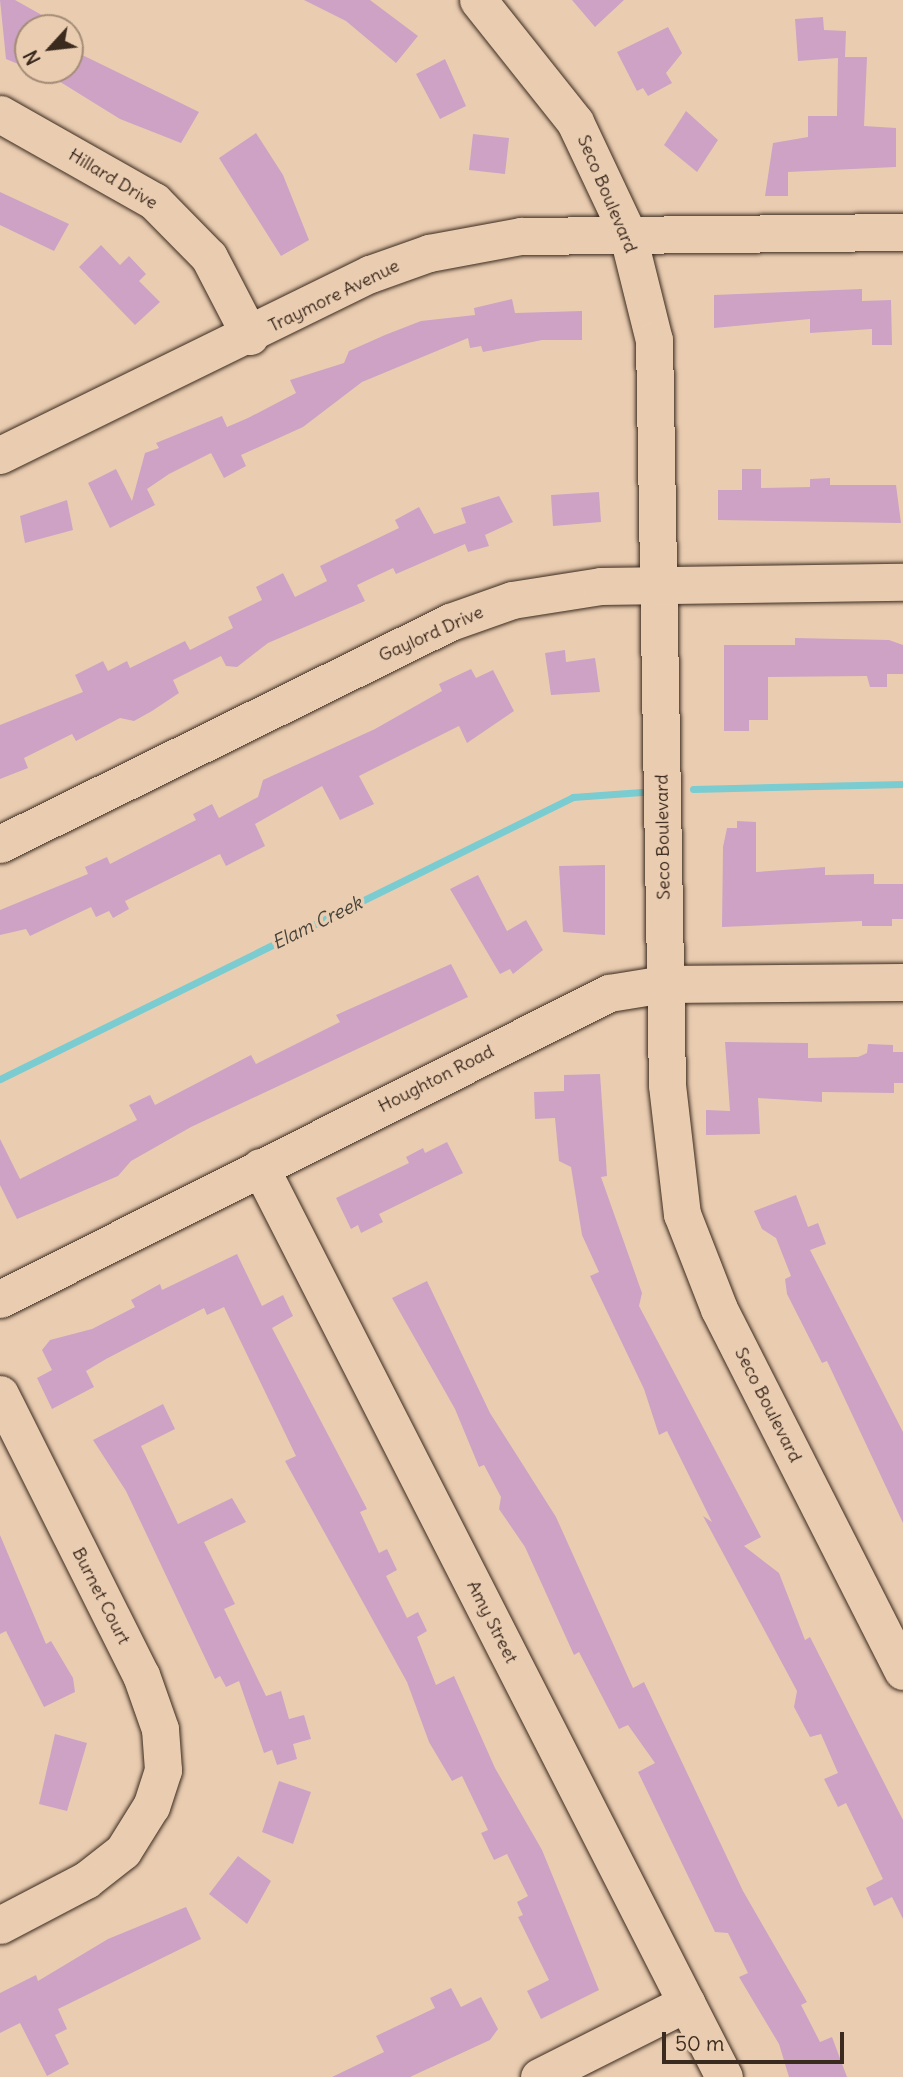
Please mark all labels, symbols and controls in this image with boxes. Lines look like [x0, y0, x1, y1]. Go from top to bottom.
north arrow [14, 14, 84, 84]
text: N [18, 46, 46, 69]
street label: Seco Boulevard [572, 132, 642, 256]
street label: Hillard Drive [65, 144, 161, 214]
street label: Traymore Avenue [265, 255, 403, 337]
street label: Gaylord Drive [375, 601, 487, 667]
street label: Seco Boulevard [651, 774, 675, 900]
water label: Elam Creek [268, 891, 366, 955]
street label: Houghton Road [375, 1041, 497, 1117]
street label: Seco Boulevard [730, 1344, 806, 1466]
street label: Burnet Court [67, 1544, 135, 1648]
street label: Amy Street [462, 1577, 522, 1667]
scale bar [665, 2018, 847, 2062]
text: 50 m [675, 2030, 724, 2057]

